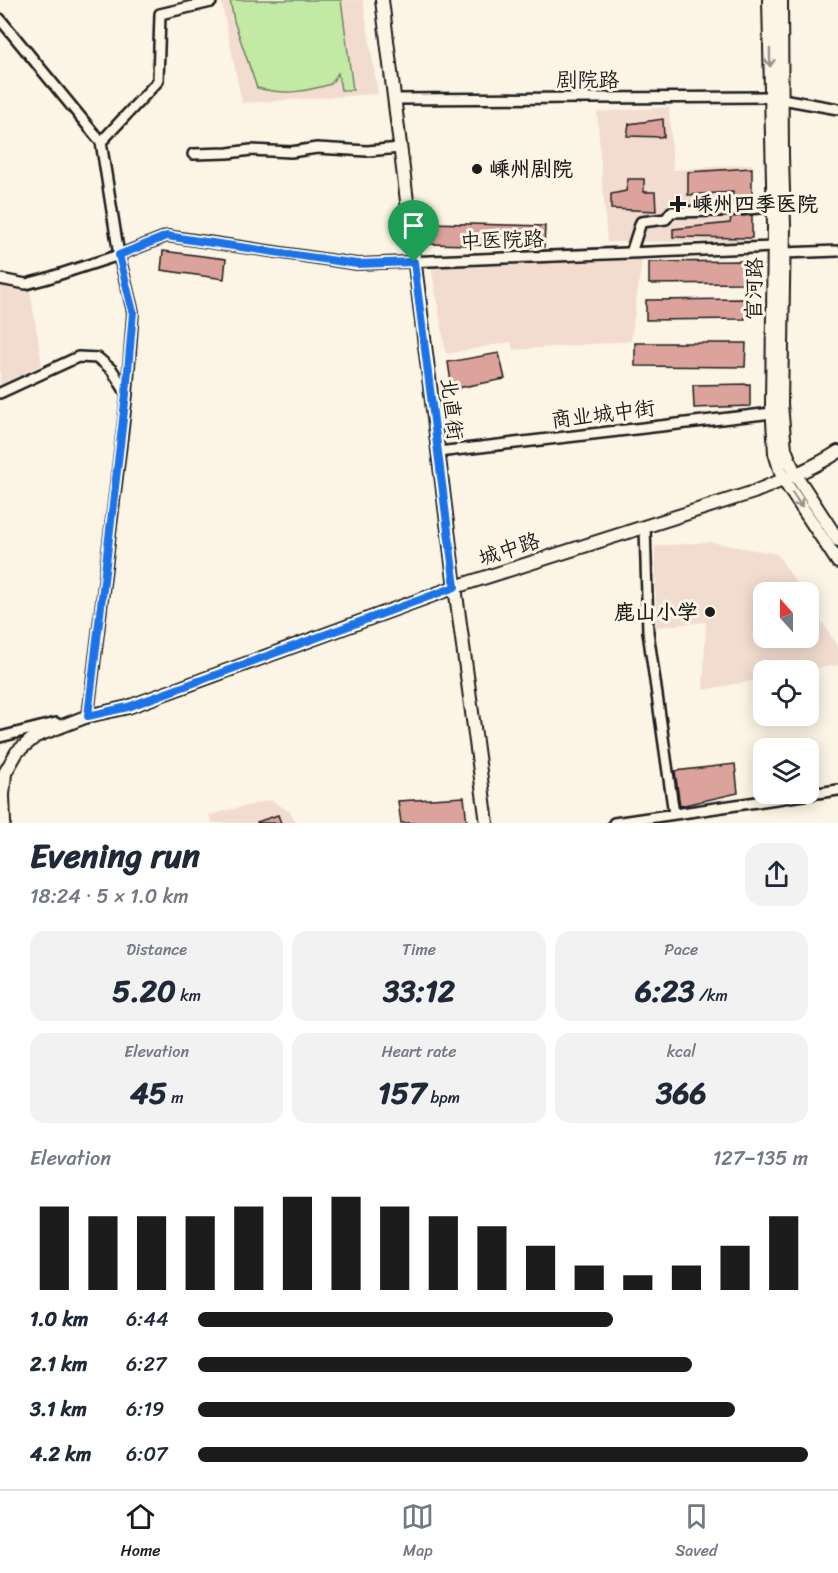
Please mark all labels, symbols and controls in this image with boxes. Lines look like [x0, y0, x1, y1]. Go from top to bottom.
one-way arrow [765, 48, 776, 68]
street label: 剧院路 [557, 61, 620, 99]
place label: 嵊州剧院 [489, 150, 573, 188]
marker: 嵊州剧院 [470, 162, 484, 176]
place label: 嵊州四季医院 [692, 185, 818, 223]
marker: 嵊州四季医院 [669, 195, 687, 213]
pin [388, 200, 439, 262]
icon: arrive [397, 209, 430, 242]
street label: 中医院路 [459, 220, 545, 260]
street label: 官河路 [734, 257, 774, 321]
street label: 北直街 [429, 375, 475, 443]
street label: 商业城中街 [549, 389, 657, 439]
one-way arrow [791, 491, 803, 508]
street label: 城中路 [473, 521, 545, 577]
north arrow [753, 582, 819, 648]
map controls [753, 582, 819, 804]
place label: 鹿山小学 [614, 593, 698, 631]
marker: 鹿山小学 [703, 605, 717, 619]
button: locate [753, 660, 819, 726]
button: layers [753, 738, 819, 804]
text: Evening run [30, 827, 200, 885]
button: share [745, 843, 808, 906]
text: 18:24 · 5 × 1.0 km [30, 879, 189, 914]
text: Distance [126, 935, 187, 964]
text: Time [402, 935, 436, 964]
text: Pace [664, 935, 698, 964]
text: 5.20 [112, 964, 176, 1018]
text: 33:12 [383, 964, 455, 1018]
text: 6:23 [635, 964, 695, 1018]
text: km [176, 981, 201, 1010]
text: /km [695, 981, 728, 1010]
text: Elevation [124, 1037, 189, 1066]
text: Heart rate [381, 1037, 457, 1066]
text: kcal [667, 1037, 696, 1066]
text: 45 [130, 1066, 167, 1120]
text: 157 [378, 1066, 426, 1120]
text: 366 [656, 1066, 707, 1120]
text: m [167, 1083, 183, 1112]
text: bpm [426, 1083, 460, 1112]
text: Elevation [30, 1141, 111, 1176]
text: 127–135 m [713, 1141, 808, 1176]
text: 1.0 km [30, 1302, 88, 1337]
text: 6:44 [126, 1302, 168, 1337]
text: 2.1 km [30, 1347, 87, 1382]
text: 6:27 [126, 1347, 166, 1382]
text: 3.1 km [30, 1392, 87, 1427]
text: 6:19 [126, 1392, 164, 1427]
text: 4.2 km [30, 1437, 91, 1472]
text: 6:07 [126, 1437, 167, 1472]
tab: Home [120, 1500, 160, 1565]
tab: Map [401, 1500, 434, 1565]
tab: Saved [675, 1500, 718, 1565]

